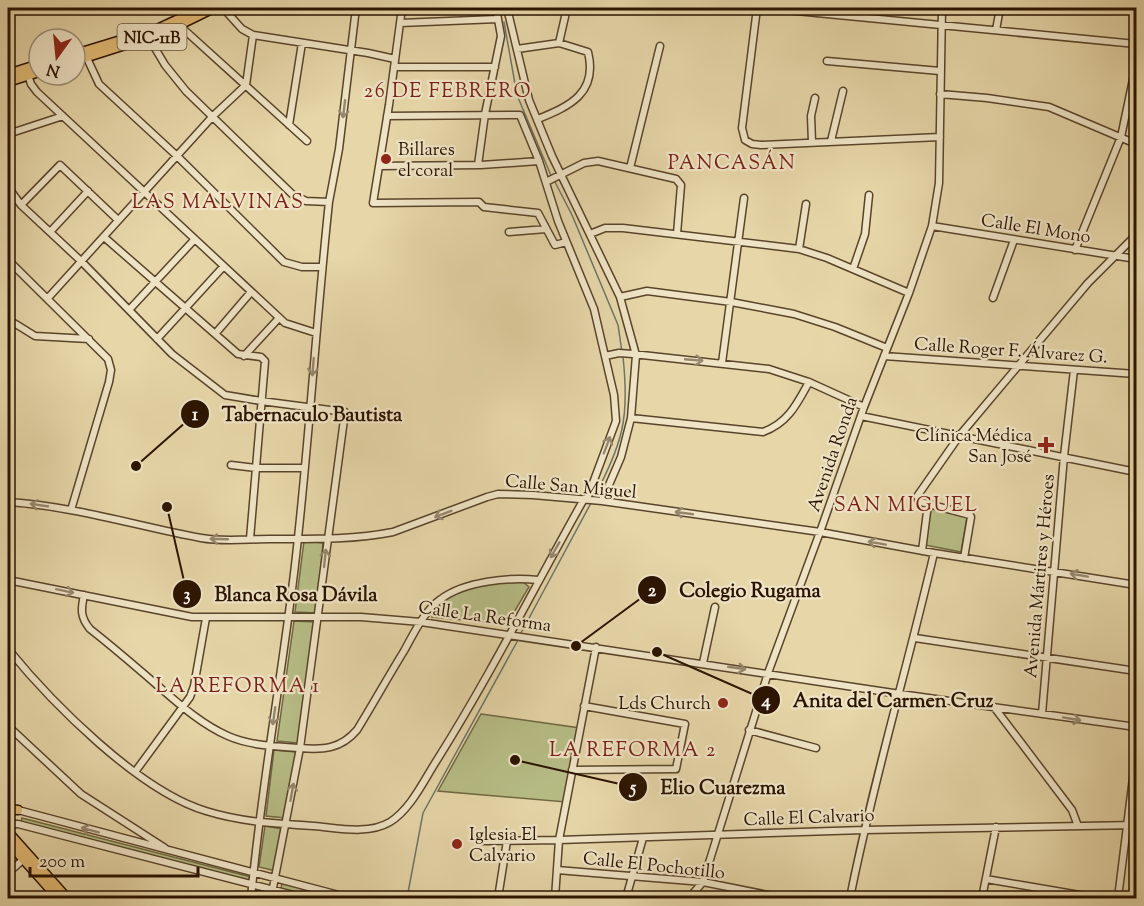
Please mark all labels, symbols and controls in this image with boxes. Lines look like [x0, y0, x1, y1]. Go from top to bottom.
road number: NIC-11B [118, 24, 186, 50]
north arrow [27, 27, 87, 87]
text: N [44, 56, 63, 82]
district label: 26 DE FEBRERO [364, 78, 532, 107]
one-way arrow [338, 98, 349, 118]
place label: Billares el coral [398, 138, 455, 185]
district label: PANCASÁN [668, 149, 796, 179]
marker: Billares el coral [379, 152, 393, 166]
district label: LAS MALVINAS [132, 189, 304, 218]
street label: Calle El Mono [979, 208, 1093, 252]
street label: Calle Roger F. Álvarez G. [913, 332, 1109, 372]
one-way arrow [684, 355, 704, 366]
one-way arrow [307, 356, 318, 376]
street label: Avenida Ronda [802, 394, 866, 516]
callout: Tabernaculo Bautista [180, 395, 414, 433]
text: Tabernaculo Bautista [222, 402, 403, 431]
text: 1 [192, 403, 199, 429]
place label: Clínica Médica San José [915, 424, 1032, 471]
one-way arrow [602, 436, 613, 454]
marker: Clínica Médica San José [1037, 436, 1055, 454]
street label: Calle San Miguel [504, 469, 638, 507]
street label: Avenida Mártires y Héroes [1019, 473, 1063, 679]
district label: SAN MIGUEL [834, 492, 978, 521]
one-way arrow [30, 499, 50, 510]
one-way arrow [675, 507, 695, 518]
one-way arrow [434, 509, 453, 520]
one-way arrow [209, 533, 229, 544]
one-way arrow [868, 537, 887, 548]
one-way arrow [549, 541, 561, 558]
one-way arrow [320, 549, 331, 569]
one-way arrow [1069, 570, 1089, 581]
callout: Colegio Rugama [637, 571, 832, 609]
callout: Blanca Rosa Dávila [172, 575, 389, 613]
text: Colegio Rugama [679, 578, 822, 607]
text: 2 [648, 579, 657, 605]
text: Blanca Rosa Dávila [214, 582, 378, 611]
text: 3 [183, 583, 191, 609]
one-way arrow [55, 585, 74, 597]
street label: Calle La Reforma [417, 596, 553, 640]
one-way arrow [727, 663, 747, 674]
district label: LA REFORMA 1 [155, 673, 321, 702]
callout: Anita del Carmen Cruz [751, 681, 1006, 719]
text: Anita del Carmen Cruz [793, 688, 994, 717]
text: 4 [760, 689, 771, 715]
place label: Lds Church [618, 692, 711, 718]
marker: Lds Church [716, 696, 730, 710]
one-way arrow [269, 705, 280, 725]
one-way arrow [1062, 713, 1082, 724]
district label: LA REFORMA 2 [549, 737, 717, 766]
callout: Elio Cuarezma [618, 768, 797, 806]
text: Elio Cuarezma [661, 775, 786, 804]
text: 5 [628, 776, 637, 802]
one-way arrow [287, 782, 298, 802]
street label: Calle El Calvario [743, 804, 875, 834]
place label: Iglesia El Calvario [469, 823, 537, 870]
one-way arrow [81, 824, 100, 835]
marker: Iglesia El Calvario [450, 837, 464, 851]
scale bar [30, 840, 198, 878]
street label: Calle El Pochotillo [581, 847, 726, 887]
text: 200 m [39, 850, 85, 876]

